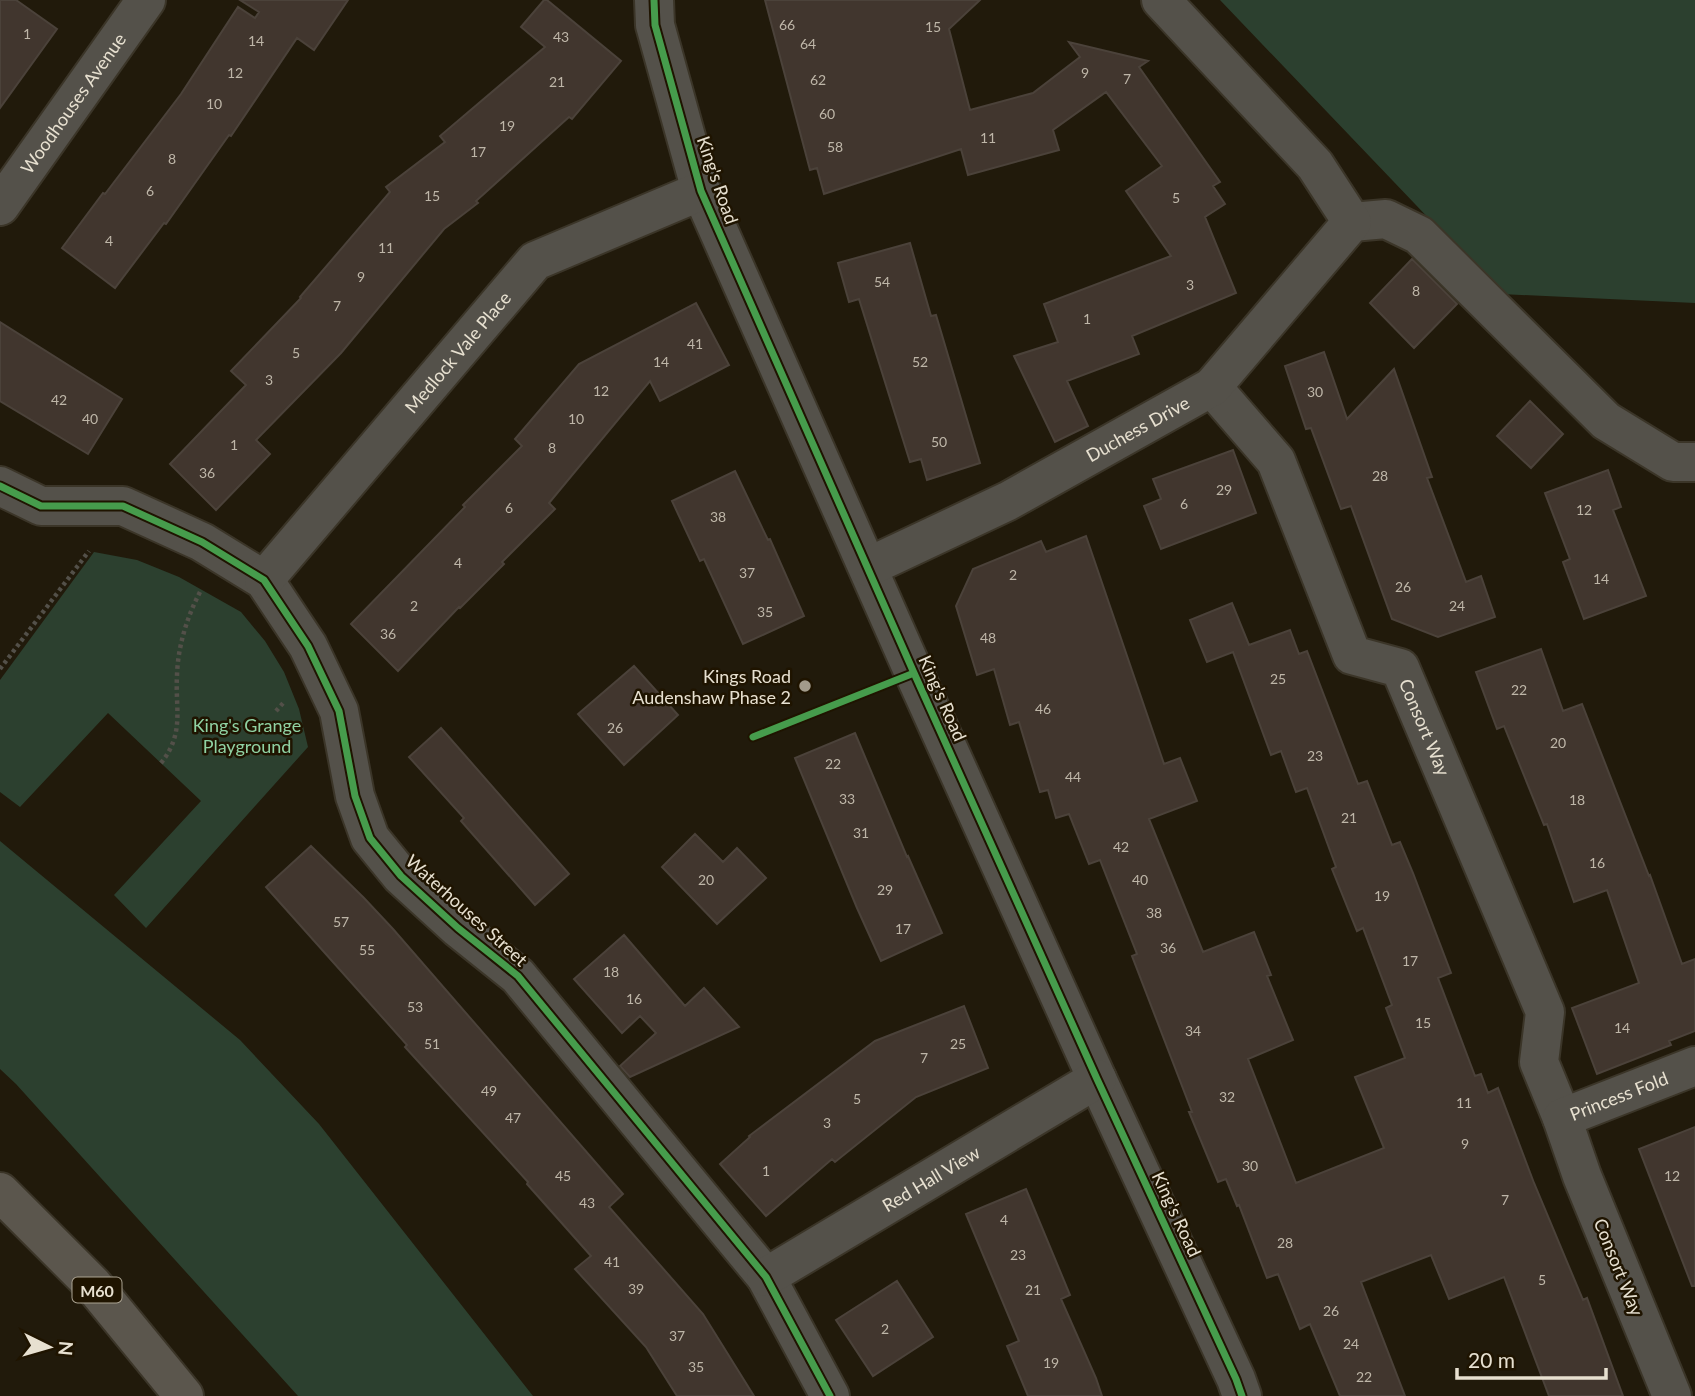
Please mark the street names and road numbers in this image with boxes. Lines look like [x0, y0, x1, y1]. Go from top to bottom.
street label: Woodhouses Avenue [16, 29, 130, 178]
street label: King's Road [693, 133, 743, 227]
street label: Medlock Vale Place [400, 287, 515, 417]
street label: Duchess Drive [1082, 391, 1193, 466]
street label: King's Road [914, 652, 972, 744]
street label: Consort Way [1395, 675, 1455, 780]
street label: Waterhouses Street [402, 850, 533, 971]
street label: Princess Fold [1566, 1067, 1671, 1125]
street label: Red Hall View [878, 1141, 984, 1216]
street label: King's Road [1148, 1168, 1206, 1260]
street label: Consort Way [1589, 1215, 1649, 1320]
road number: M60 [72, 1278, 122, 1302]

